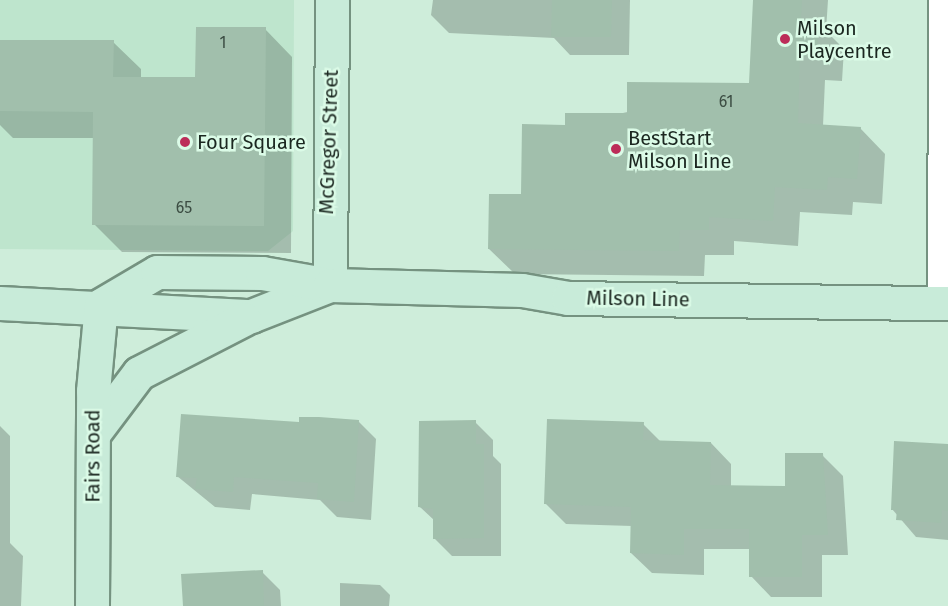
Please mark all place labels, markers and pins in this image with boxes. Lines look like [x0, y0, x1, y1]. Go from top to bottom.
place label: Milson Playcentre [797, 16, 892, 63]
marker: Milson Playcentre [778, 32, 792, 46]
place label: BestStart Milson Line [628, 126, 731, 173]
place label: Four Square [197, 130, 306, 154]
marker: Four Square [178, 135, 192, 149]
marker: BestStart Milson Line [609, 142, 623, 156]

